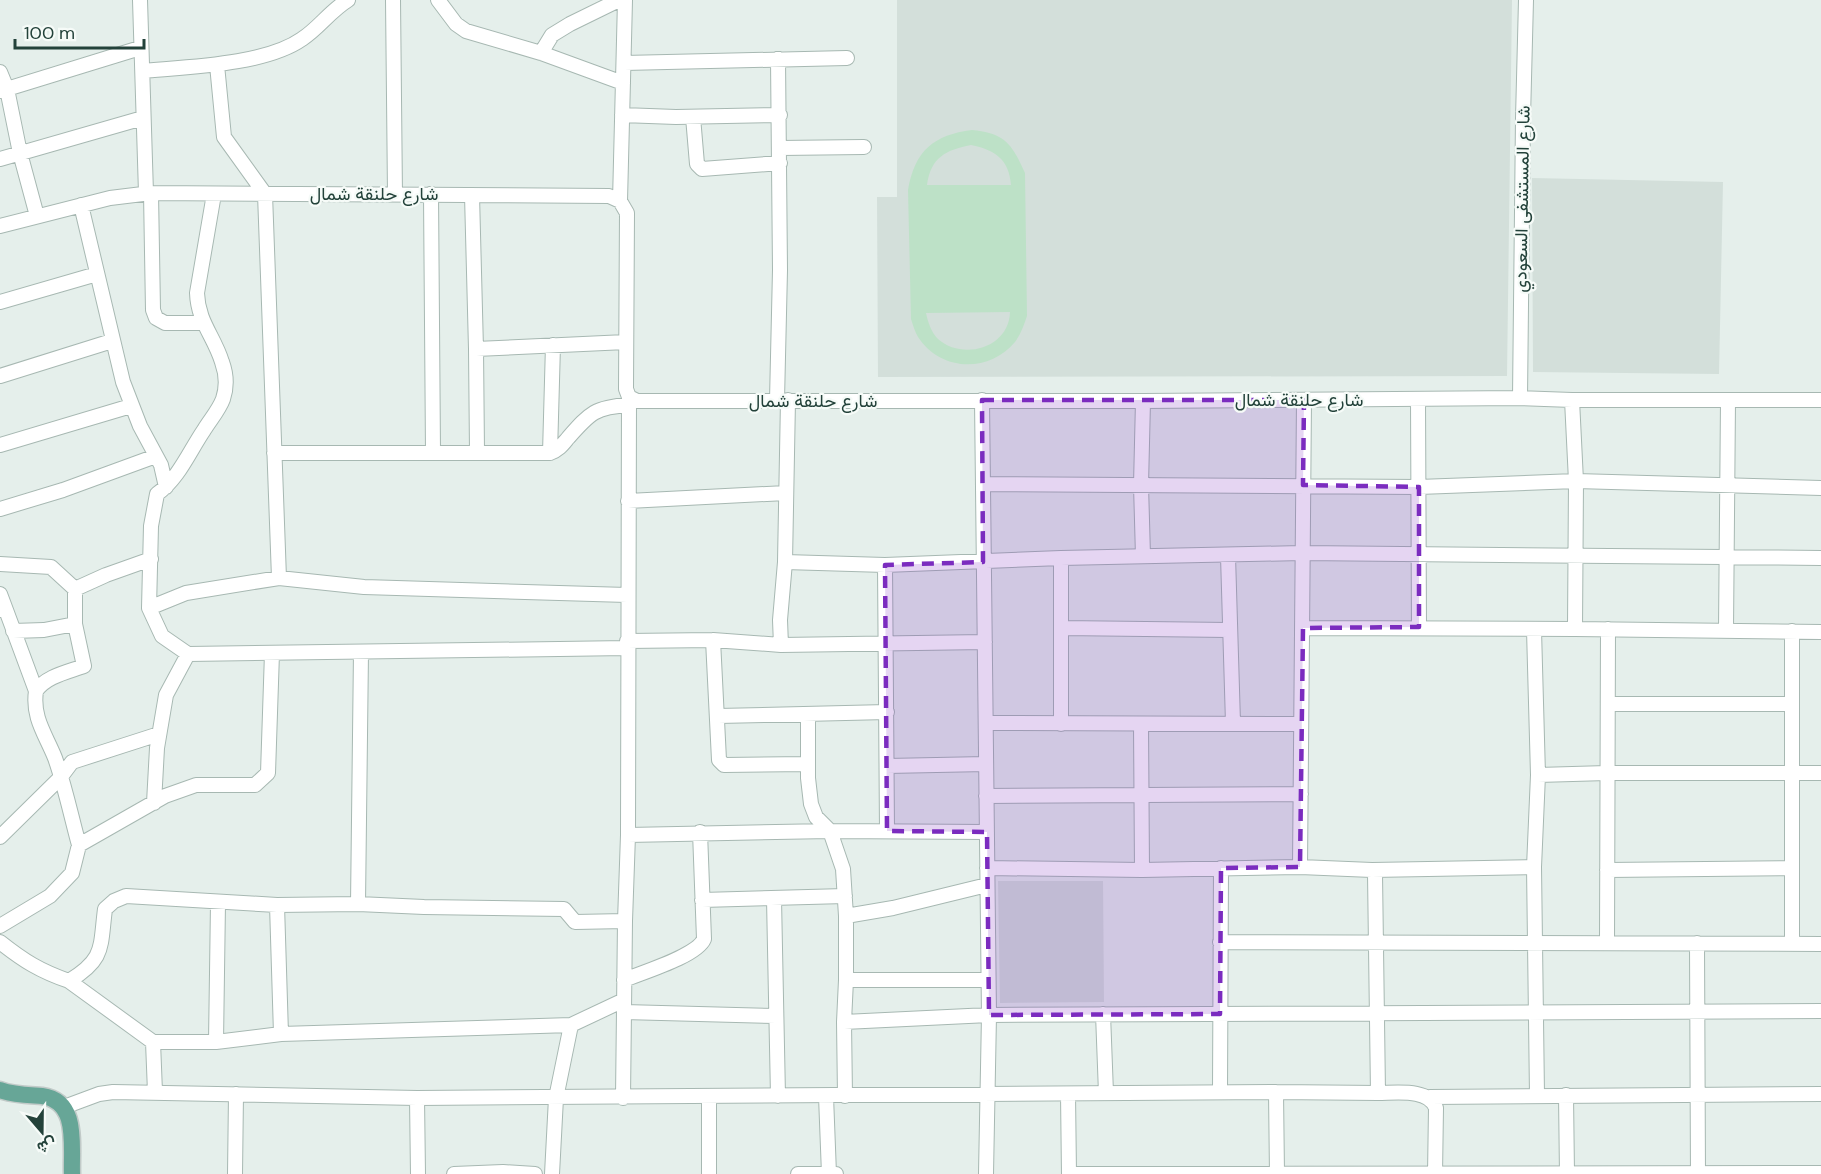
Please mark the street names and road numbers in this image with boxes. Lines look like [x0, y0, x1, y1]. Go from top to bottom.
street label: شارع المستشفى السعودي [1508, 105, 1539, 293]
street label: شارع حلنقة شمال [310, 182, 438, 206]
street label: شارع حلنقة شمال [1235, 388, 1363, 412]
street label: شارع حلنقة شمال [749, 389, 877, 413]

